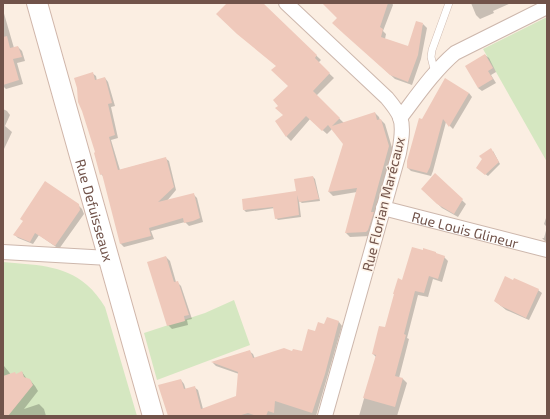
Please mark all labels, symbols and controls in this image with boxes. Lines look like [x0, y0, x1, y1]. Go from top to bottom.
street label: Rue Florian Marécaux [358, 135, 408, 273]
street label: Rue Defuisseaux [73, 157, 118, 264]
street label: Rue Louis Glineur [410, 207, 521, 251]

